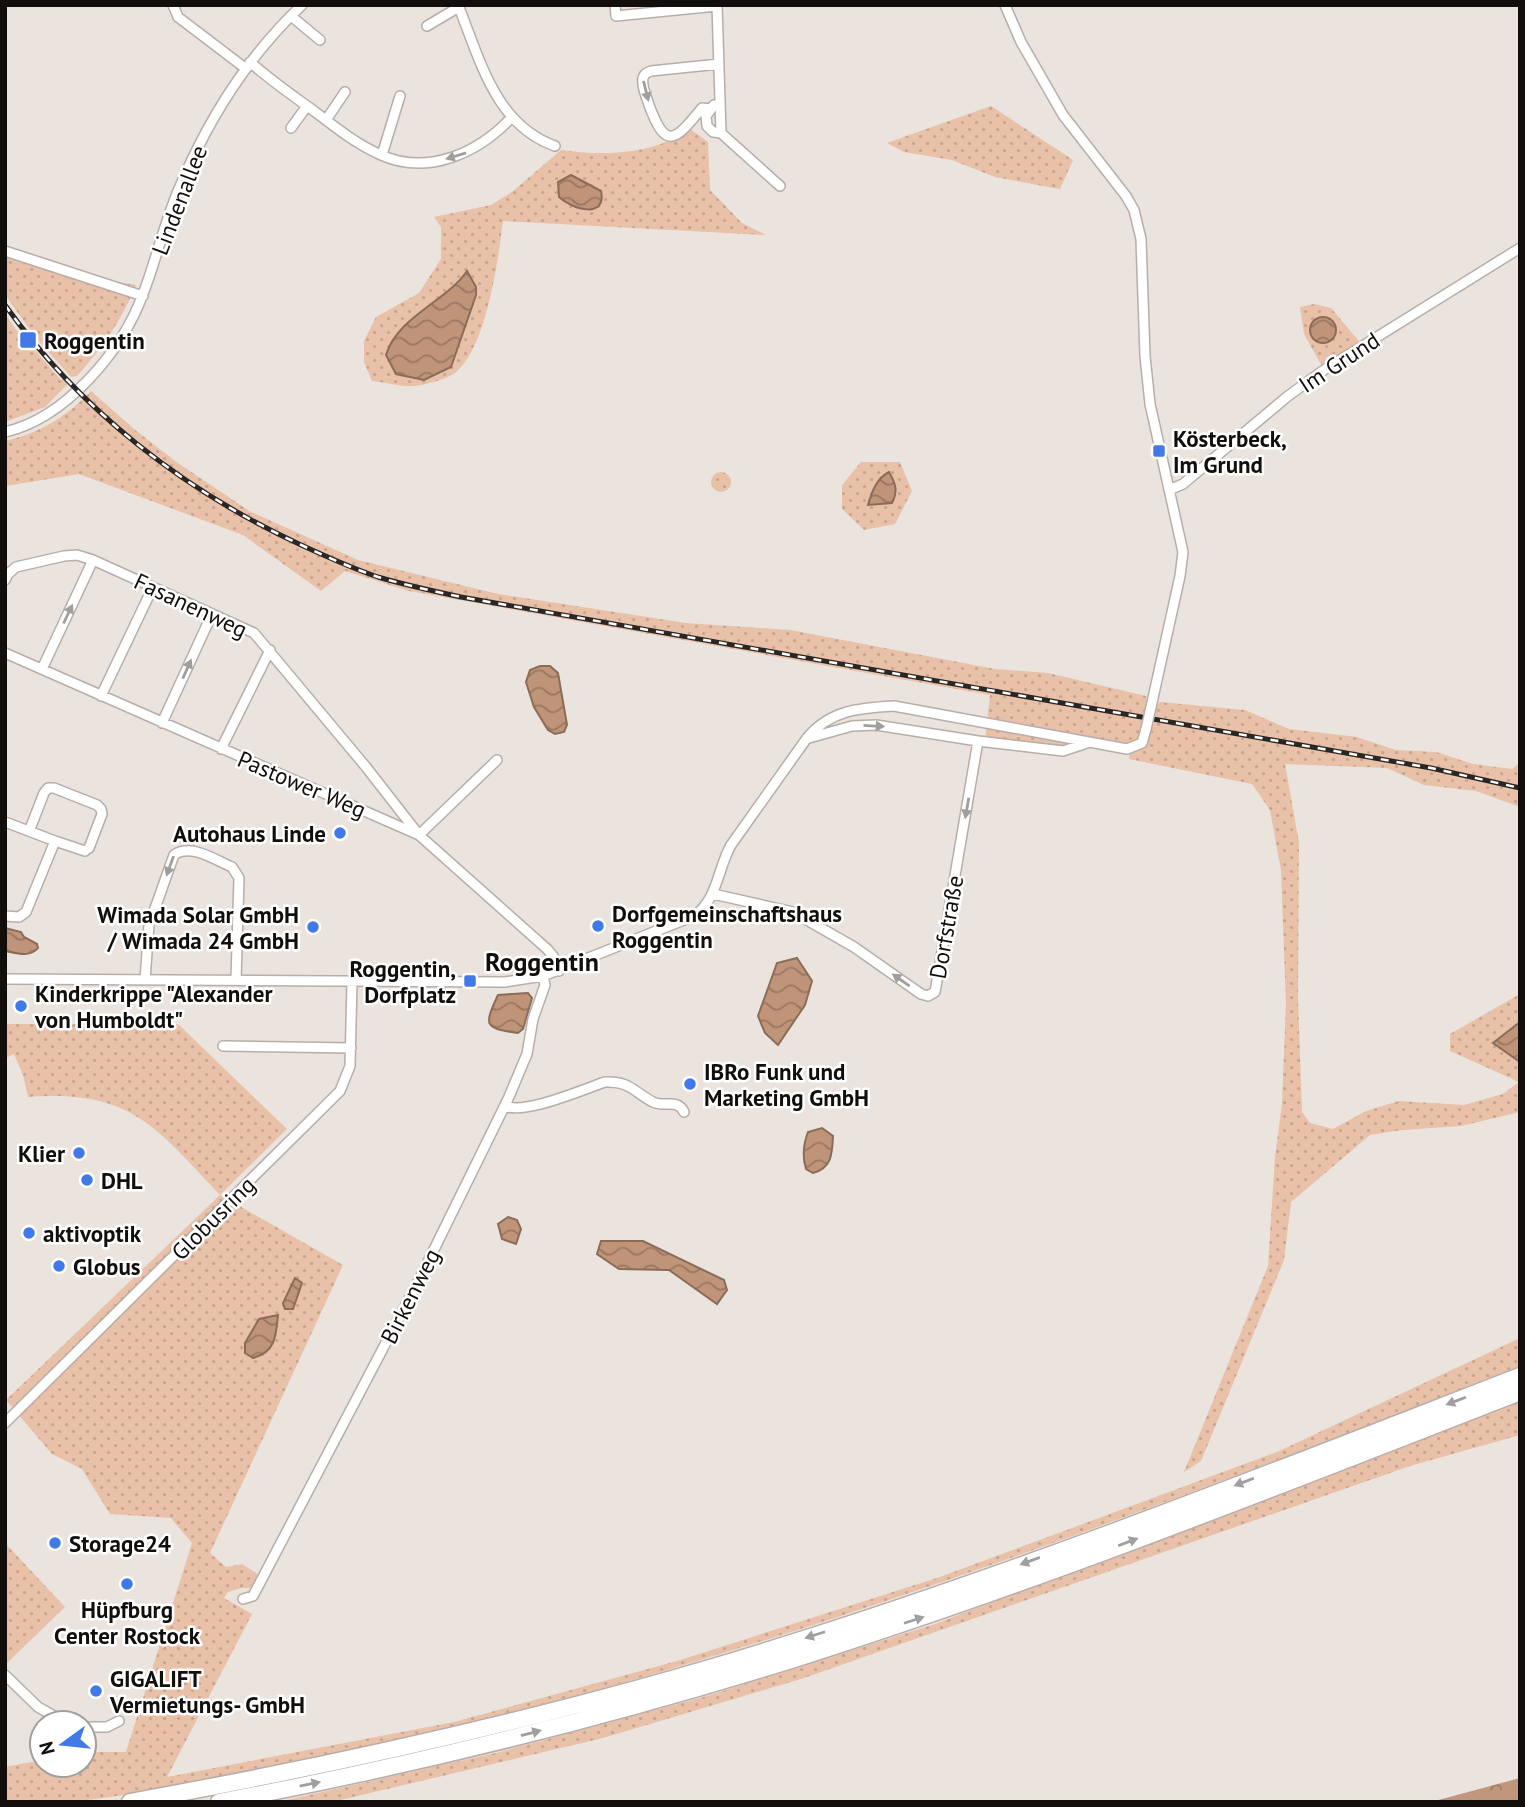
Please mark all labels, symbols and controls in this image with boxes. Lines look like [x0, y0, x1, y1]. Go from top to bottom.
one-way arrow [641, 80, 652, 102]
street label: Lindenallee [145, 141, 213, 259]
one-way arrow [445, 151, 466, 161]
street label: Im Grund [1293, 325, 1385, 399]
place label: Roggentin [44, 326, 145, 355]
marker: Roggentin [18, 330, 38, 350]
place label: Kösterbeck, Im Grund [1173, 424, 1287, 479]
marker: Kösterbeck, Im Grund [1151, 443, 1167, 459]
street label: Fasanenweg [130, 566, 252, 644]
one-way arrow [62, 604, 73, 624]
one-way arrow [181, 659, 193, 679]
one-way arrow [863, 720, 885, 731]
street label: Pastower Weg [234, 744, 370, 824]
one-way arrow [961, 797, 972, 819]
place label: Autohaus Linde [173, 819, 326, 848]
marker: Autohaus Linde [332, 825, 348, 841]
one-way arrow [164, 855, 175, 876]
street label: Dorfstraße [923, 873, 969, 981]
place label: Dorfgemeinschaftshaus Roggentin [612, 899, 842, 954]
place label: Wimada Solar GmbH / Wimada 24 GmbH [97, 900, 299, 955]
marker: Dorfgemeinschaftshaus Roggentin [590, 918, 606, 934]
marker: Wimada Solar GmbH / Wimada 24 GmbH [305, 919, 321, 935]
district label: Roggentin [485, 945, 599, 978]
place label: Roggentin, Dorfplatz [349, 954, 456, 1009]
marker: Roggentin, Dorfplatz [462, 973, 478, 989]
one-way arrow [891, 974, 910, 987]
place label: Kinderkrippe "Alexander von Humboldt" [34, 979, 273, 1034]
marker: Kinderkrippe "Alexander von Humboldt" [13, 998, 29, 1014]
place label: IBRo Funk und Marketing GmbH [704, 1057, 869, 1112]
marker: IBRo Funk und Marketing GmbH [682, 1076, 698, 1092]
place label: Klier [18, 1139, 66, 1168]
marker: Klier [71, 1145, 87, 1161]
place label: DHL [101, 1166, 143, 1195]
street label: Globusring [165, 1170, 261, 1266]
marker: DHL [79, 1172, 95, 1188]
place label: aktivoptik [43, 1219, 142, 1248]
marker: aktivoptik [21, 1225, 37, 1241]
street label: Birkenweg [374, 1244, 446, 1348]
place label: Globus [73, 1252, 141, 1281]
marker: Globus [51, 1258, 67, 1274]
one-way arrow [1446, 1395, 1467, 1406]
one-way arrow [1233, 1477, 1254, 1488]
place label: Storage24 [69, 1529, 171, 1558]
marker: Storage24 [47, 1535, 63, 1551]
one-way arrow [1117, 1537, 1138, 1548]
one-way arrow [1020, 1556, 1041, 1567]
marker: Hüpfburg Center Rostock [119, 1576, 135, 1592]
place label: Hüpfburg Center Rostock [54, 1595, 201, 1650]
one-way arrow [903, 1614, 924, 1624]
one-way arrow [805, 1630, 826, 1641]
place label: GIGALIFT Vermietungs- GmbH [109, 1664, 305, 1719]
marker: GIGALIFT Vermietungs- GmbH [88, 1683, 104, 1699]
north arrow [28, 1709, 98, 1779]
one-way arrow [520, 1727, 542, 1738]
text: N [33, 1739, 60, 1758]
one-way arrow [299, 1778, 321, 1789]

